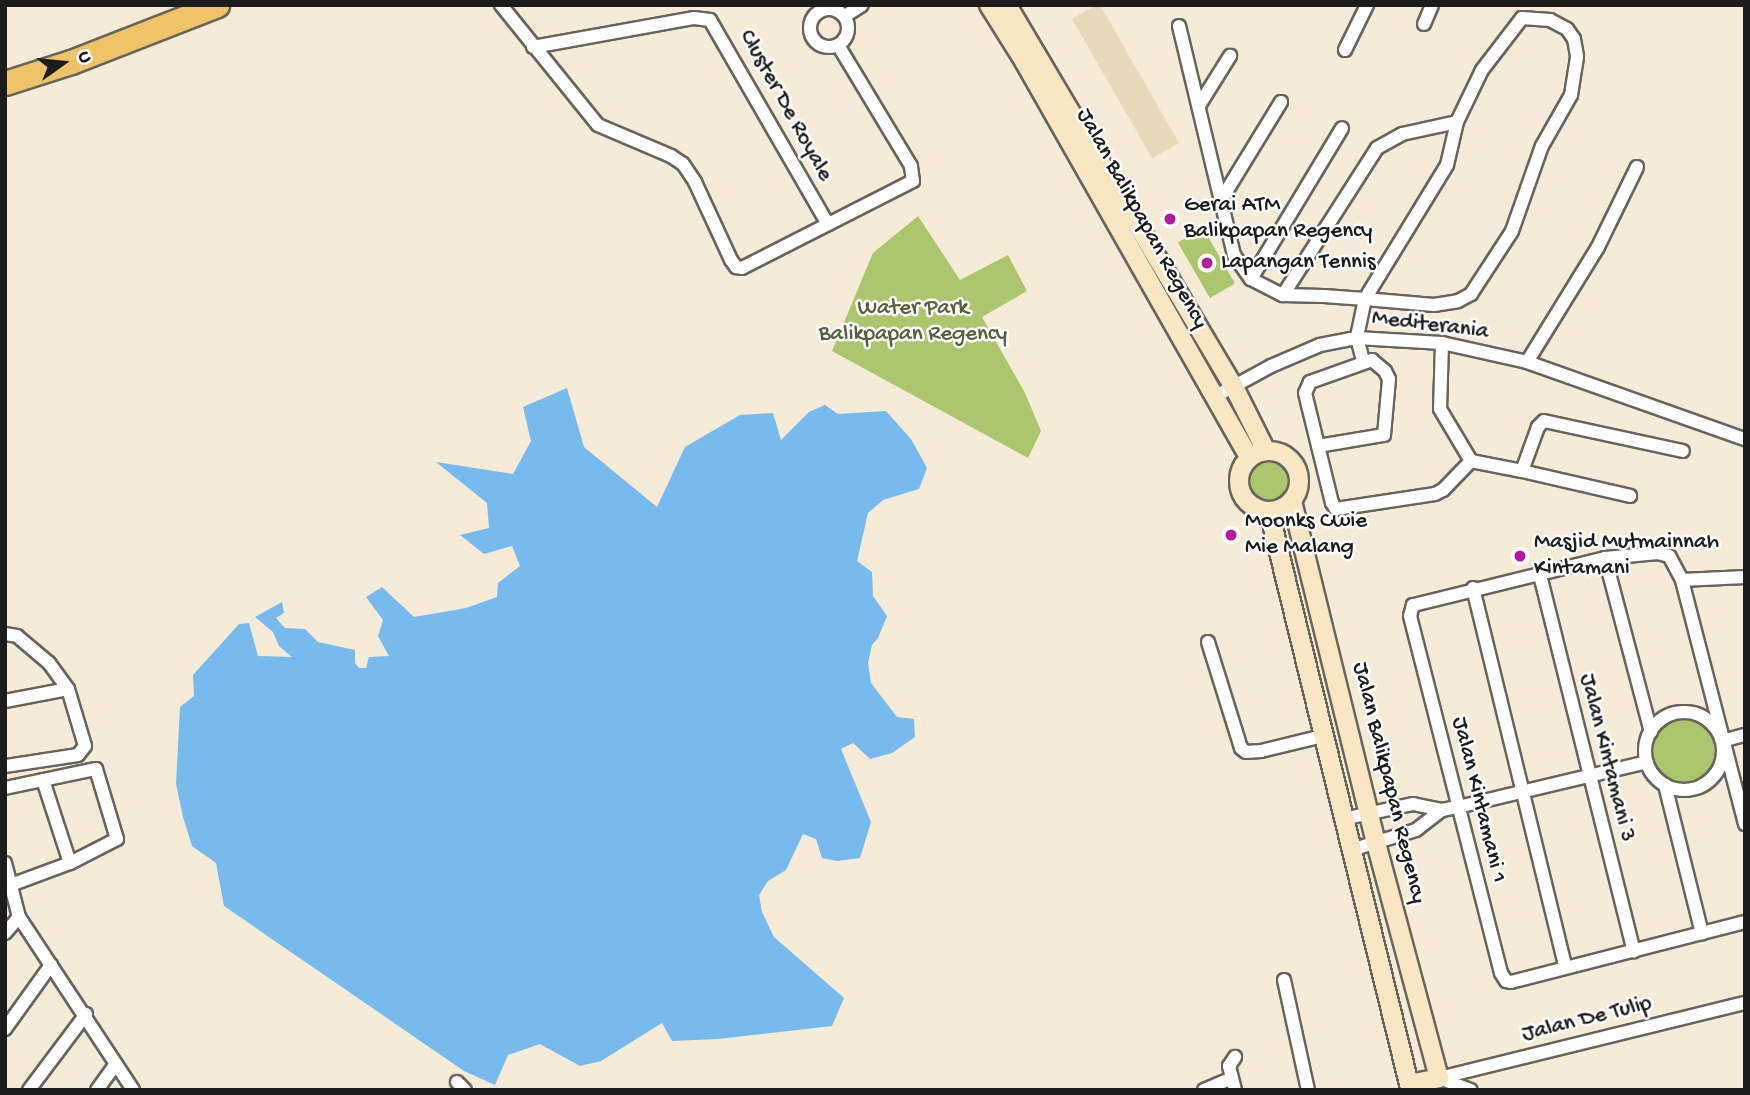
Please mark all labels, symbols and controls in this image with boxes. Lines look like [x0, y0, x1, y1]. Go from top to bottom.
street label: Cluster De Royale [732, 25, 838, 187]
north arrow [28, 28, 98, 98]
text: U [71, 49, 96, 66]
street label: Jalan Balikpapan Regency [1069, 104, 1213, 334]
place label: Gerai ATM Balikpapan Regency [1184, 192, 1372, 246]
marker: Gerai ATM Balikpapan Regency [1162, 211, 1178, 227]
place label: Lapangan Tennis [1221, 249, 1375, 277]
marker: Lapangan Tennis [1199, 255, 1215, 271]
park label: Water Park Balikpapan Regency [819, 295, 1007, 349]
street label: Mediterania [1370, 305, 1490, 347]
place label: Moonks Cwie Mie Malang [1245, 508, 1367, 562]
marker: Moonks Cwie Mie Malang [1223, 527, 1239, 543]
place label: Masjid Mutmainnah Kintamani [1534, 529, 1719, 583]
marker: Masjid Mutmainnah Kintamani [1512, 548, 1528, 564]
street label: Jalan Balikpapan Regency [1345, 660, 1431, 906]
street label: Jalan Kintamani 3 [1572, 671, 1640, 845]
street label: Jalan Kintamani 1 [1444, 714, 1512, 886]
street label: Jalan De Tulip [1519, 991, 1655, 1049]

